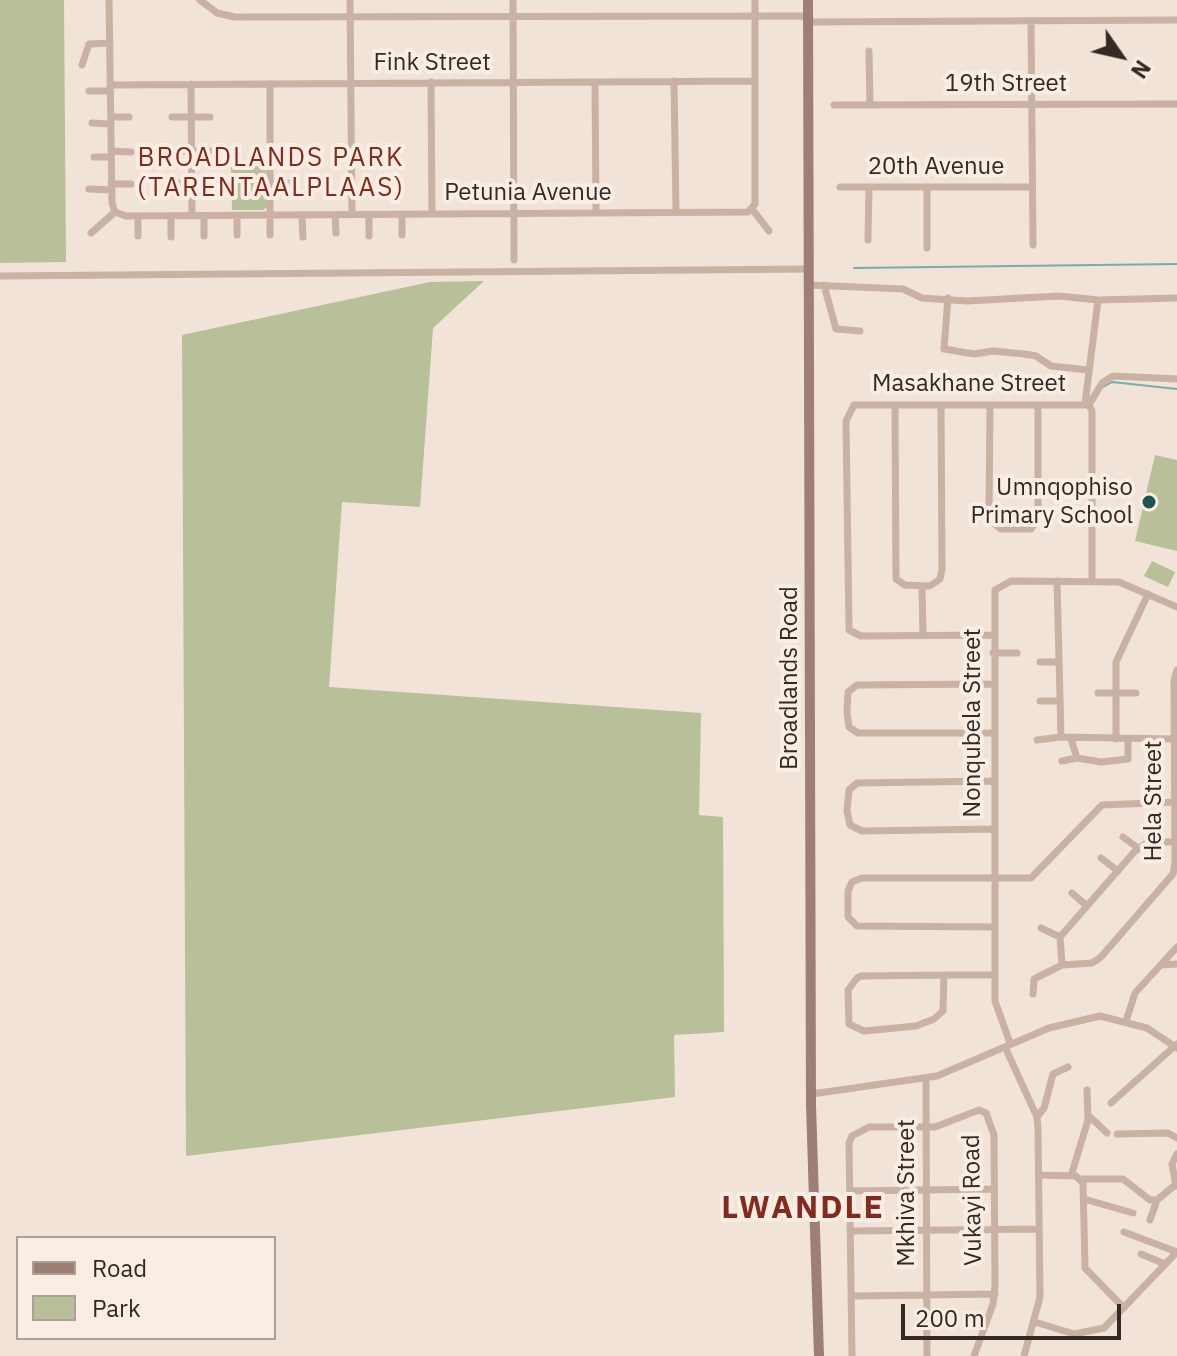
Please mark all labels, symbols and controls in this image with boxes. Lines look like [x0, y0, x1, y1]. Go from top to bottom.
north arrow [1081, 16, 1161, 96]
street label: Fink Street [373, 49, 491, 77]
text: N [1125, 55, 1158, 84]
street label: 19th Street [945, 70, 1067, 98]
district label: BROADLANDS PARK (TARENTAALPLAAS) [137, 142, 405, 204]
street label: 20th Avenue [868, 153, 1004, 181]
street label: Petunia Avenue [444, 179, 612, 207]
street label: Masakhane Street [872, 370, 1066, 398]
place label: Umnqophiso Primary School [970, 474, 1133, 530]
marker: Umnqophiso Primary School [1140, 493, 1158, 511]
street label: Broadlands Road [776, 586, 804, 770]
street label: Nonqubela Street [959, 628, 987, 818]
street label: Hela Street [1140, 741, 1168, 861]
street label: Mkhiva Street [893, 1119, 921, 1267]
street label: Vukayi Road [957, 1134, 989, 1266]
district label: LWANDLE [721, 1190, 885, 1228]
legend [16, 1236, 276, 1340]
text: Road [92, 1252, 147, 1284]
scale bar [905, 1288, 1125, 1338]
text: Park [92, 1292, 141, 1324]
text: 200 m [915, 1302, 985, 1334]

